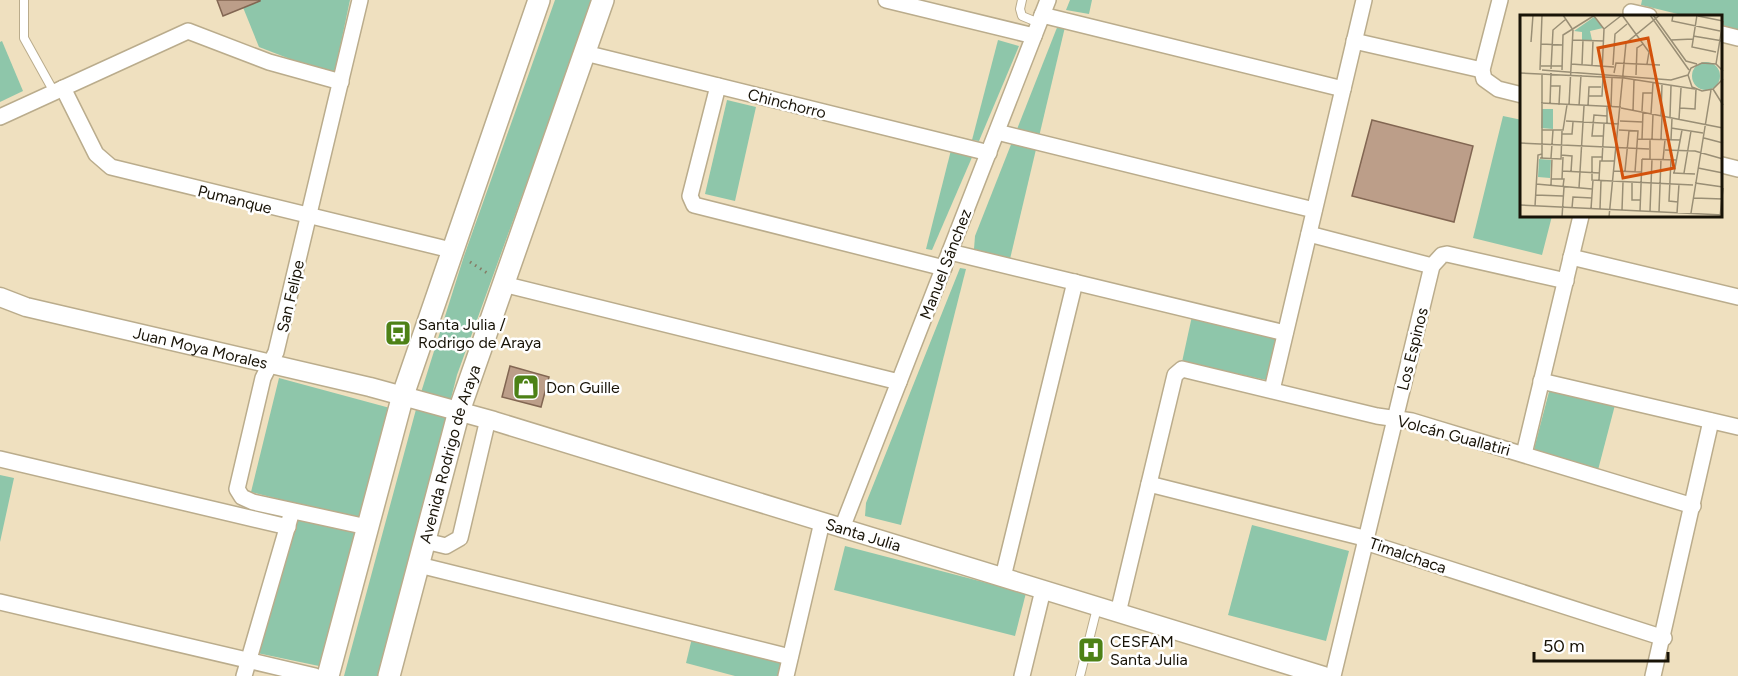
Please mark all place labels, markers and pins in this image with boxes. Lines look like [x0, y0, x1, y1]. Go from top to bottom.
place label: Santa Julia / Rodrigo de Araya [418, 315, 541, 352]
bus stop icon: Santa Julia / Rodrigo de Araya [383, 318, 413, 348]
shop icon: Don Guille [511, 372, 541, 402]
place label: Don Guille [546, 378, 620, 397]
place label: CESFAM Santa Julia [1110, 632, 1188, 669]
hospital icon: CESFAM Santa Julia [1076, 635, 1106, 665]

